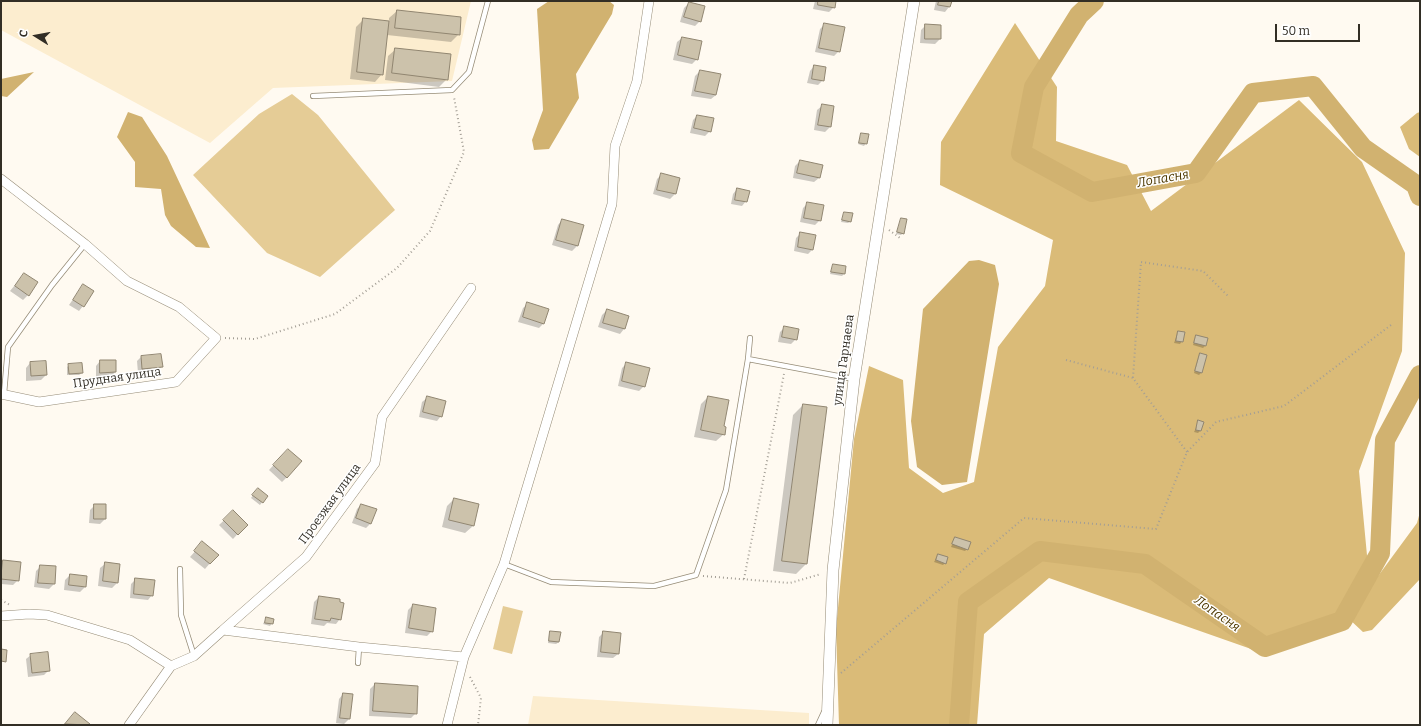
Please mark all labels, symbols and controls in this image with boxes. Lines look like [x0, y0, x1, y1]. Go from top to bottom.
north arrow [16, 16, 56, 56]
scale bar [1277, 16, 1362, 42]
text: 50 m [1282, 24, 1310, 38]
text: С [17, 29, 31, 38]
water label: Лопасня [1136, 167, 1190, 191]
street label: улица Гарнаева [830, 313, 858, 407]
street label: Прудная улица [72, 365, 162, 391]
street label: Проезжая улица [296, 461, 364, 547]
water label: Лопасня [1191, 593, 1243, 635]

